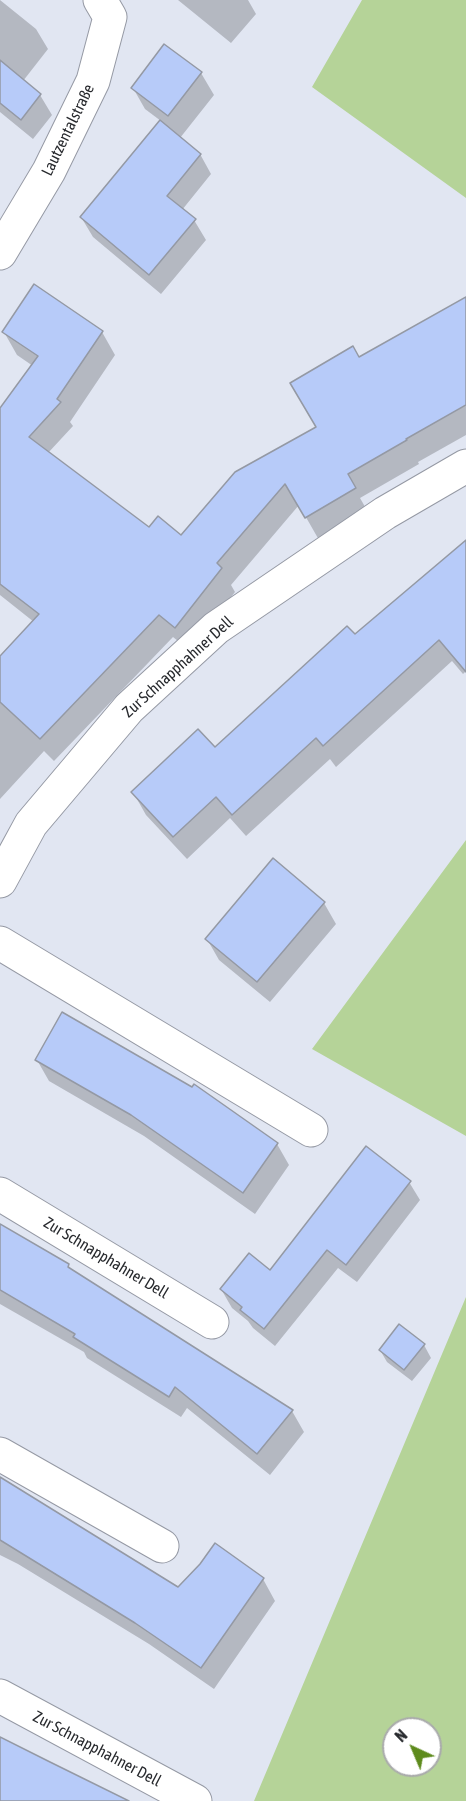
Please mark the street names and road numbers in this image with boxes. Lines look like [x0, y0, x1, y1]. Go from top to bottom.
street label: Lautzentalstraße [38, 81, 98, 179]
street label: Zur Schnapphahner Dell [119, 612, 237, 722]
street label: Zur Schnapphahner Dell [40, 1213, 172, 1303]
street label: Zur Schnapphahner Dell [30, 1707, 164, 1791]

